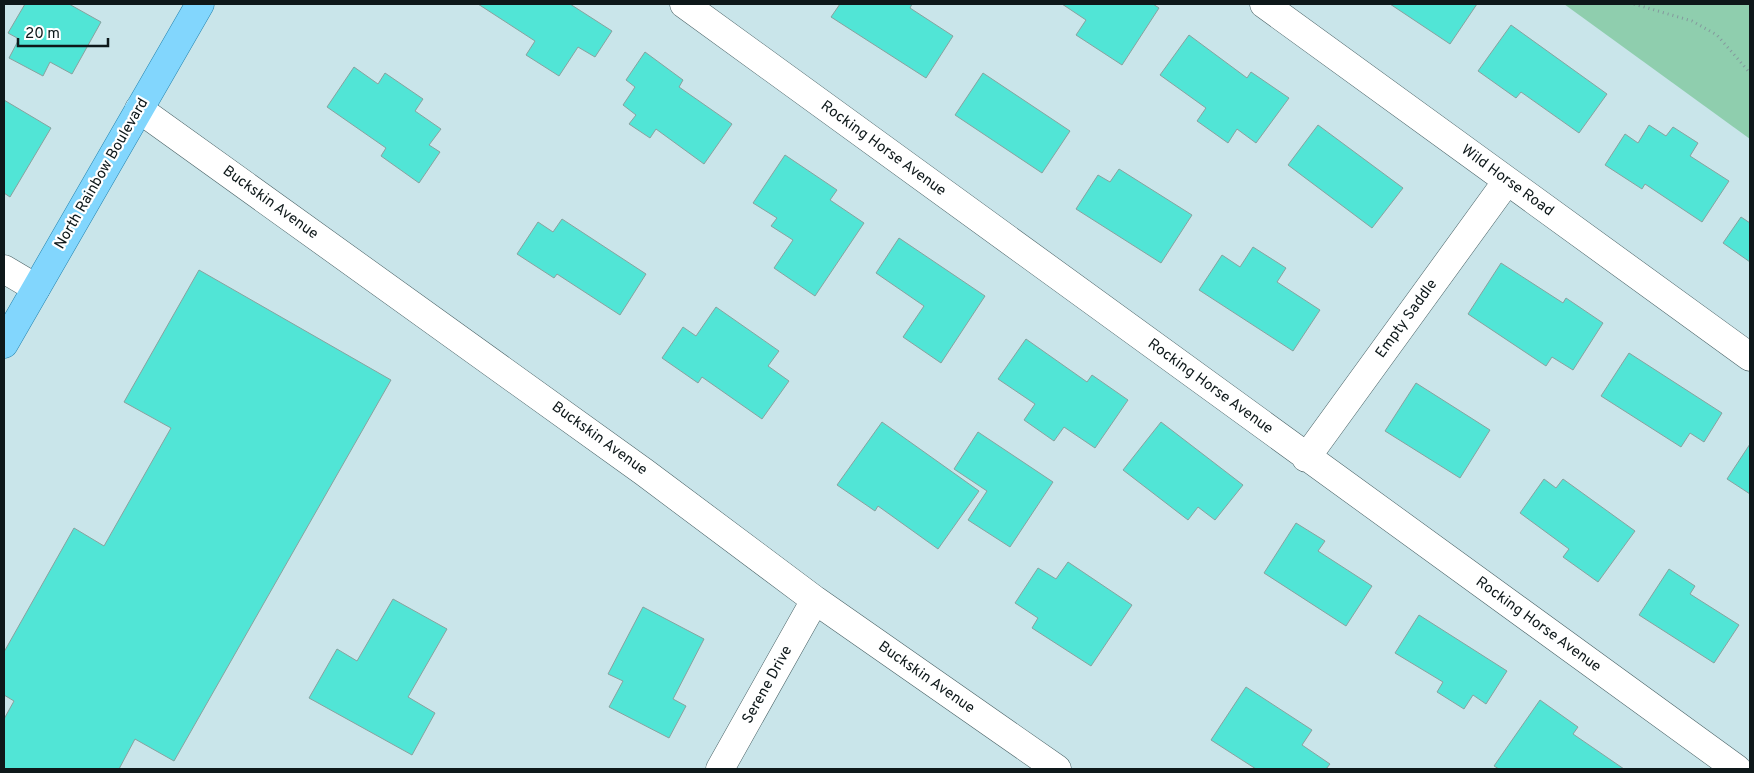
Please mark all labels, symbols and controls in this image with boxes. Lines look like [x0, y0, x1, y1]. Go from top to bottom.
scale bar [18, 15, 108, 47]
text: 20 m [25, 25, 60, 44]
street label: North Rainbow Boulevard [51, 95, 153, 253]
street label: Rocking Horse Avenue [816, 97, 950, 201]
street label: Wild Horse Road [1457, 141, 1557, 221]
street label: Buckskin Avenue [218, 162, 322, 244]
street label: Empty Saddle [1372, 276, 1442, 362]
street label: Rocking Horse Avenue [1143, 335, 1277, 439]
street label: Buckskin Avenue [547, 398, 651, 480]
street label: Rocking Horse Avenue [1471, 573, 1605, 677]
street label: Buckskin Avenue [874, 638, 978, 718]
street label: Serene Drive [739, 643, 797, 727]

